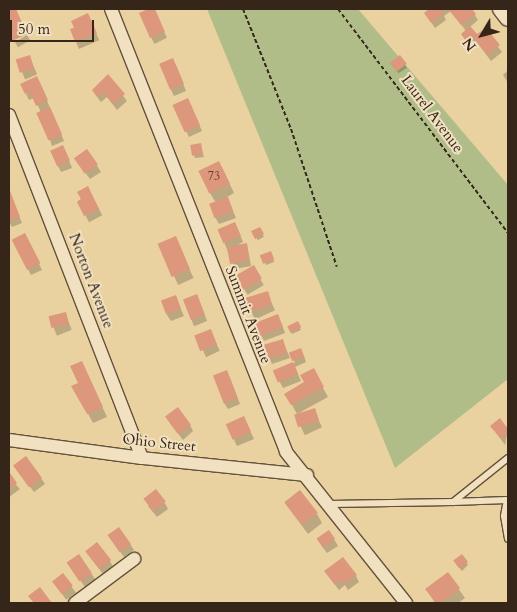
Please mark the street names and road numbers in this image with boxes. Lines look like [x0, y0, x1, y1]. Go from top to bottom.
street label: Laurel Avenue [397, 72, 467, 156]
street label: Norton Avenue [65, 231, 117, 331]
street label: Summit Avenue [221, 264, 275, 366]
street label: Ohio Street [121, 430, 197, 456]

